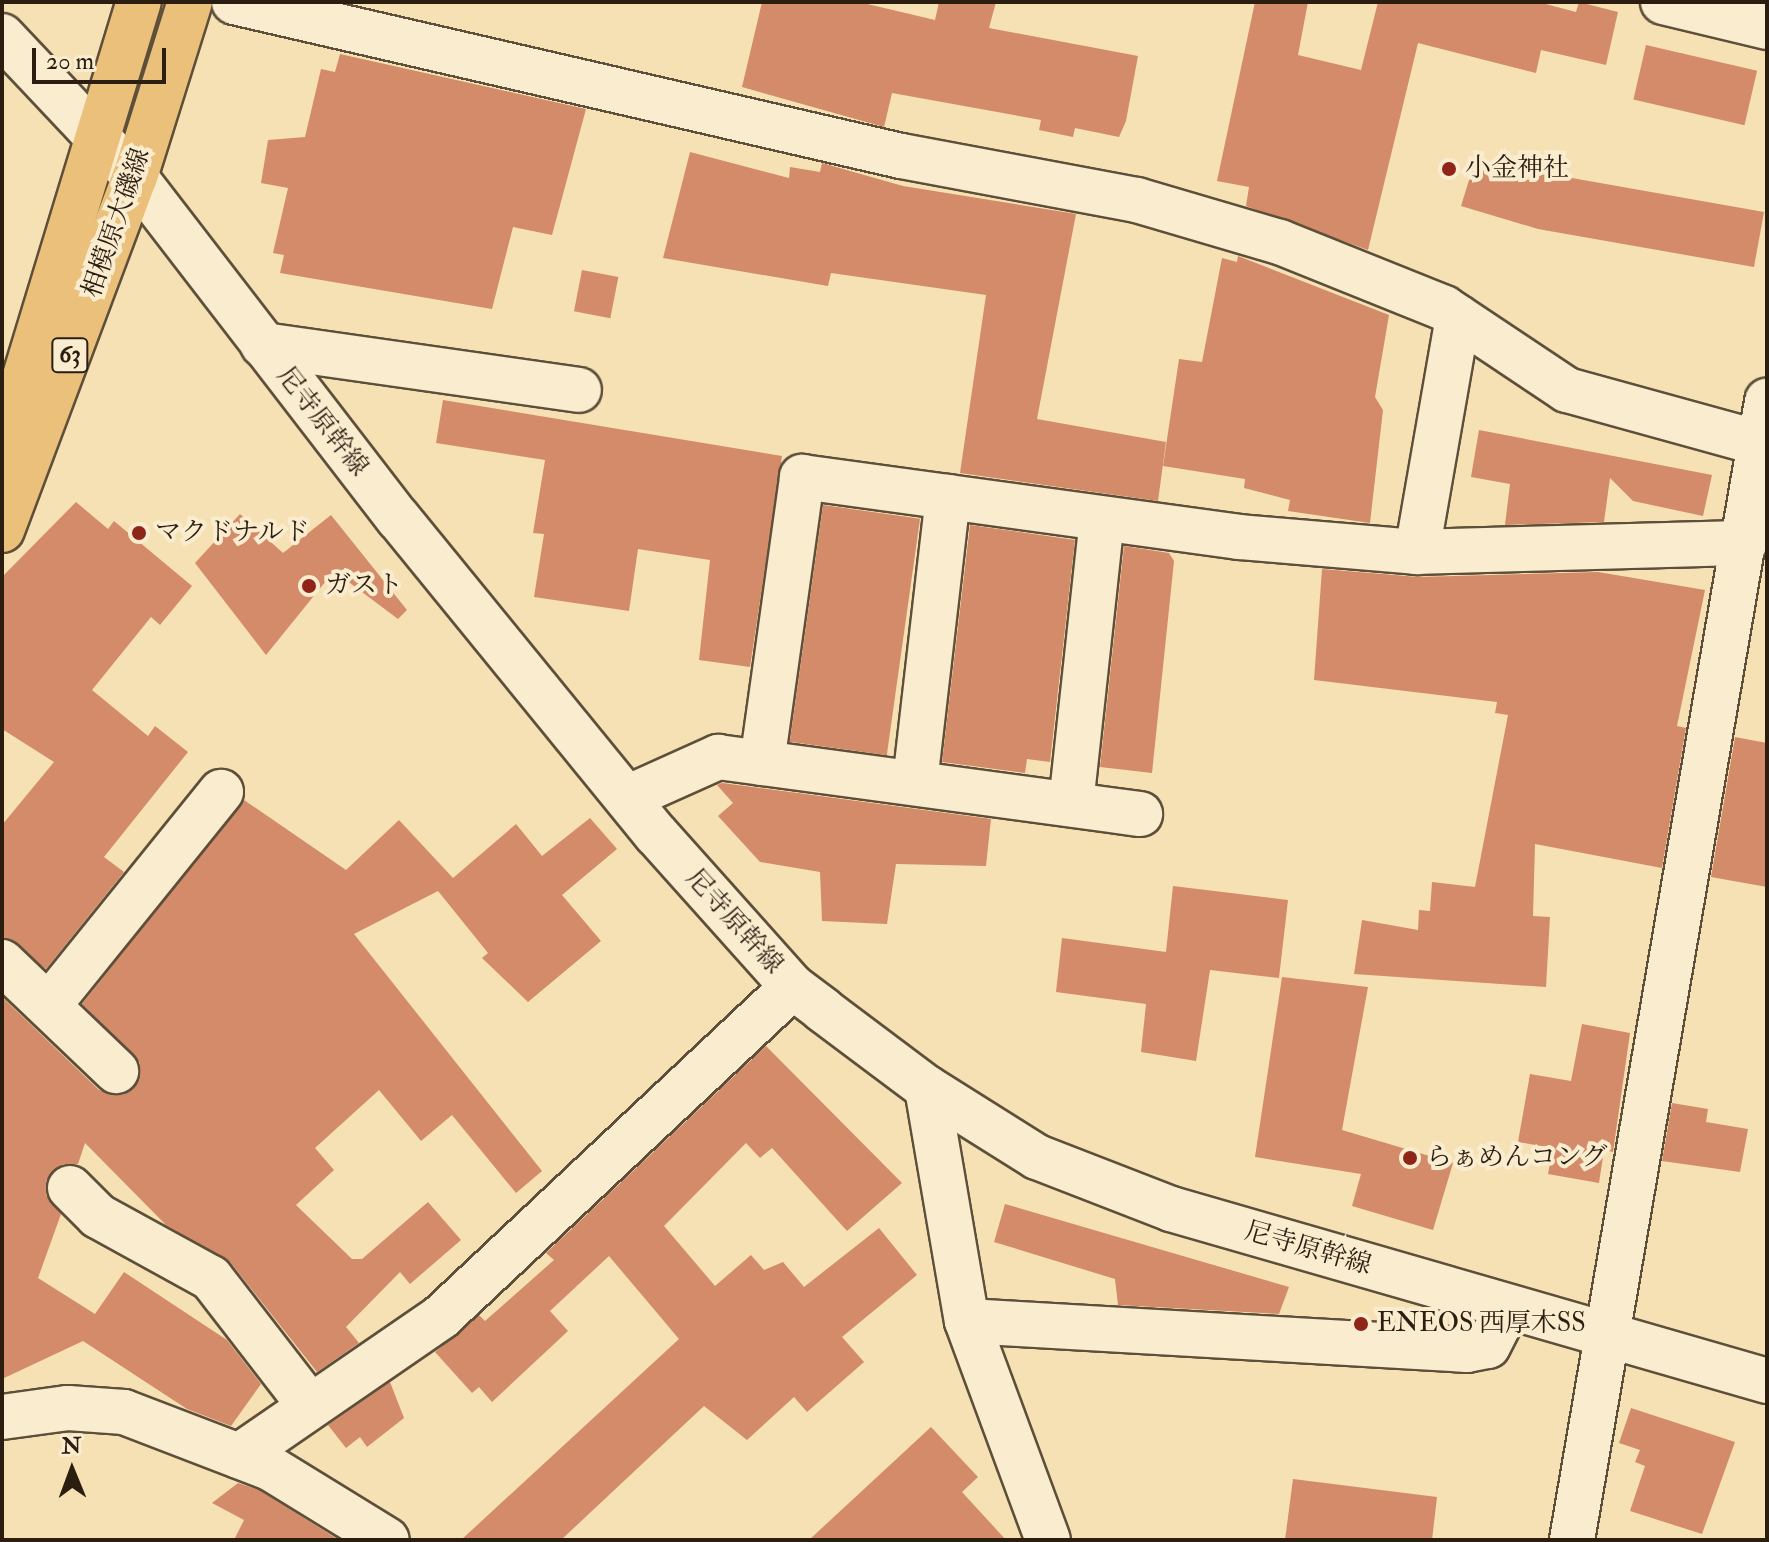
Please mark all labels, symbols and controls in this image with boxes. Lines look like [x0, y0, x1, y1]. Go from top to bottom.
scale bar [36, 32, 170, 82]
text: 20 m [46, 46, 94, 77]
street label: 相模原大磯線 [77, 144, 157, 302]
place label: 小金神社 [1465, 153, 1569, 185]
marker: 小金神社 [1440, 160, 1458, 178]
road number: 63 [50, 335, 90, 375]
street label: 尼寺原幹線 [270, 361, 374, 483]
place label: マクドナルド [155, 517, 311, 549]
marker: マクドナルド [130, 524, 148, 542]
place label: ガスト [325, 570, 403, 602]
marker: ガスト [300, 577, 318, 595]
street label: 尼寺原幹線 [679, 863, 789, 981]
place label: らぁめんコング [1426, 1142, 1608, 1174]
marker: らぁめんコング [1401, 1149, 1419, 1167]
street label: 尼寺原幹線 [1241, 1216, 1375, 1282]
place label: ENEOS 西厚木SS [1377, 1308, 1586, 1340]
marker: ENEOS 西厚木SS [1352, 1315, 1370, 1333]
north arrow [32, 1430, 112, 1510]
text: N [61, 1432, 82, 1460]

